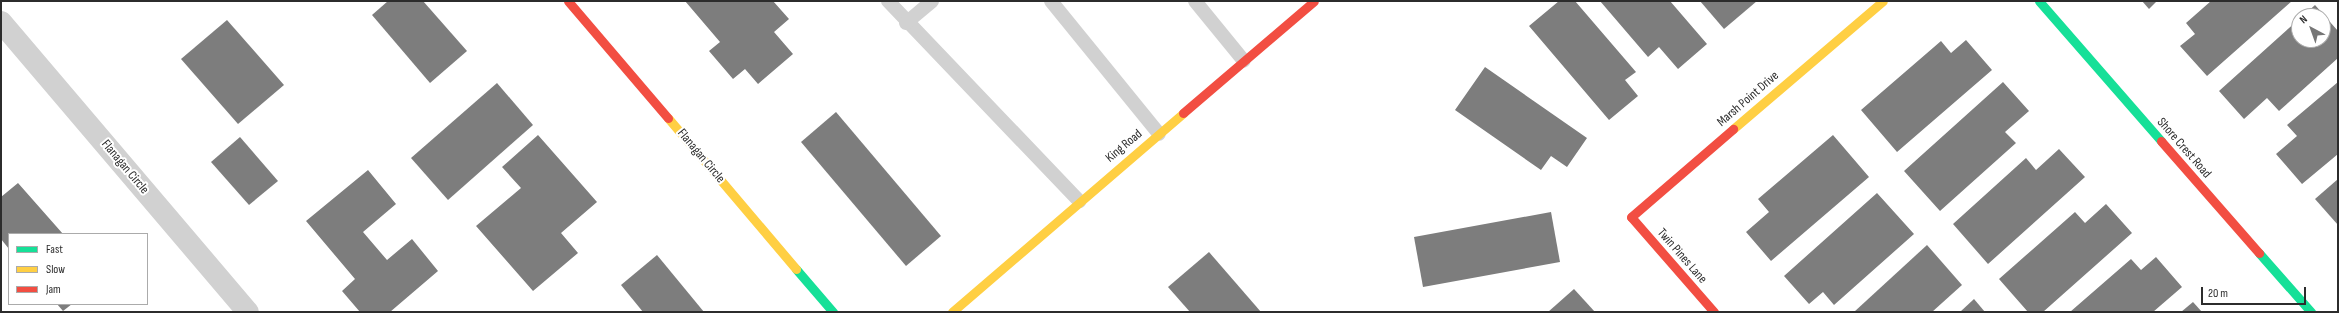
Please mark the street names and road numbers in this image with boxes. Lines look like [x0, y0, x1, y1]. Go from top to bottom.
street label: Marsh Point Drive [1714, 68, 1782, 130]
street label: Shore Crest Road [2154, 115, 2214, 181]
street label: Flanagan Circle [674, 126, 728, 186]
street label: King Road [1103, 126, 1145, 166]
street label: Flanagan Circle [98, 137, 152, 197]
street label: Twin Pines Lane [1654, 225, 1710, 287]

